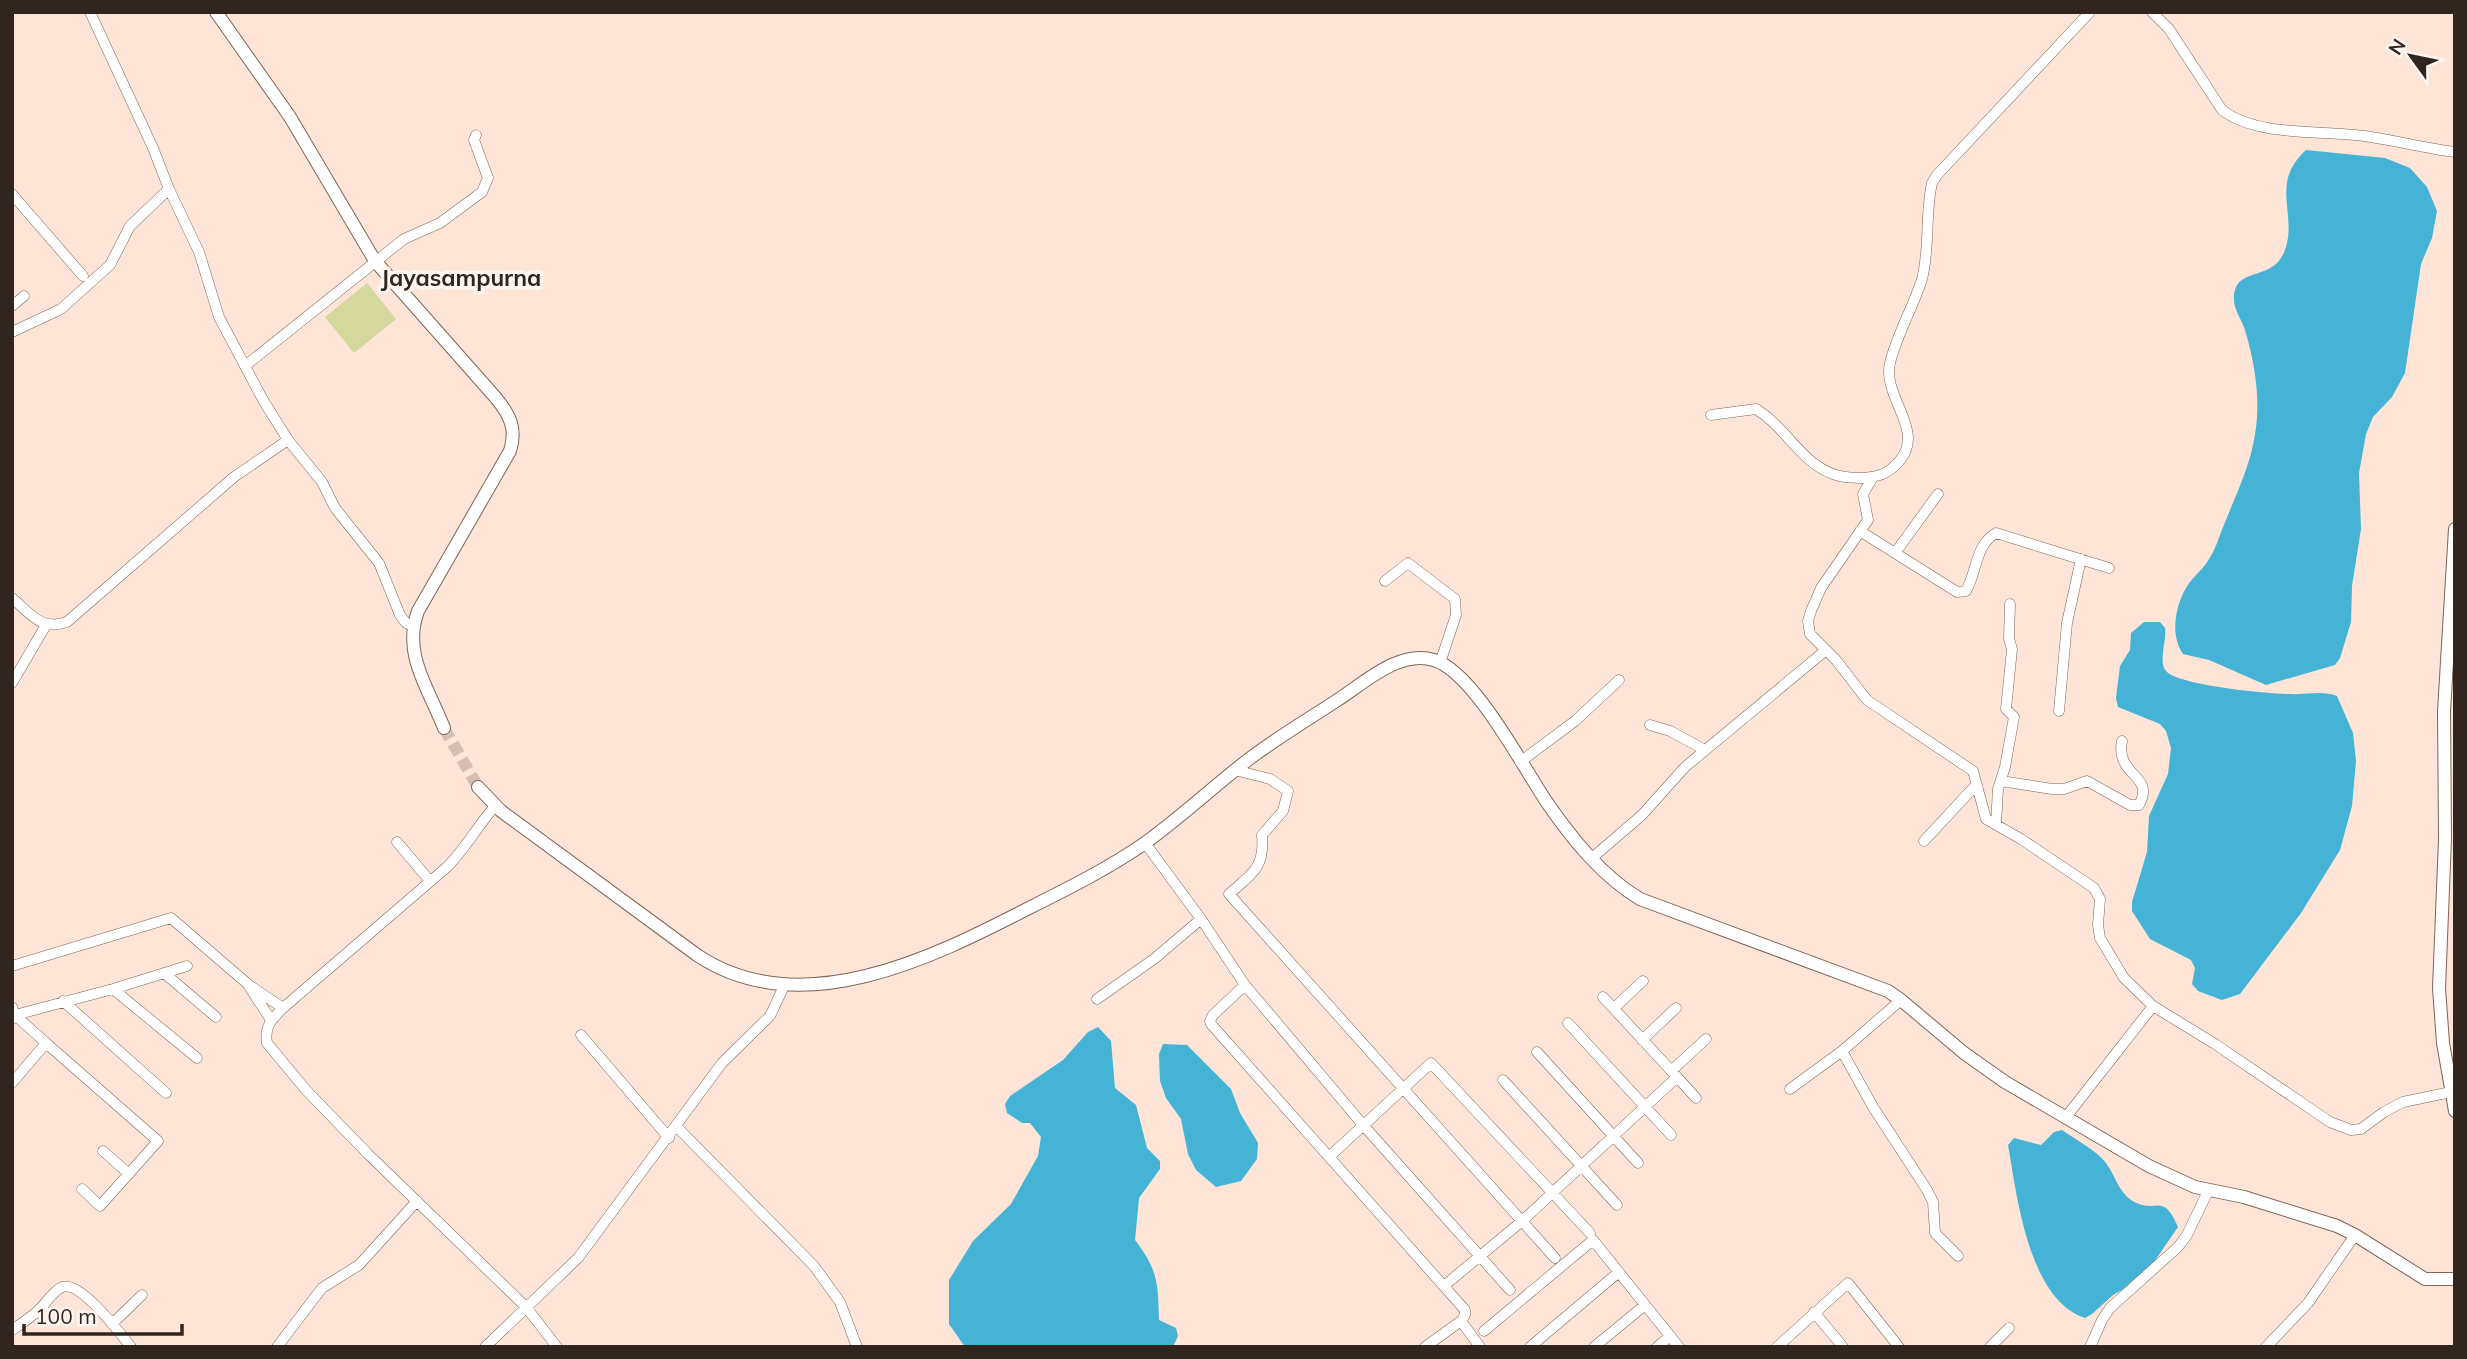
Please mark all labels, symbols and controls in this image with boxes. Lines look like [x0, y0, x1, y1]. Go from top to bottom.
north arrow [2376, 21, 2446, 91]
text: N [2383, 34, 2411, 59]
district label: Jayasampurna [381, 263, 541, 292]
scale bar [24, 1292, 182, 1336]
text: 100 m [35, 1303, 97, 1329]

